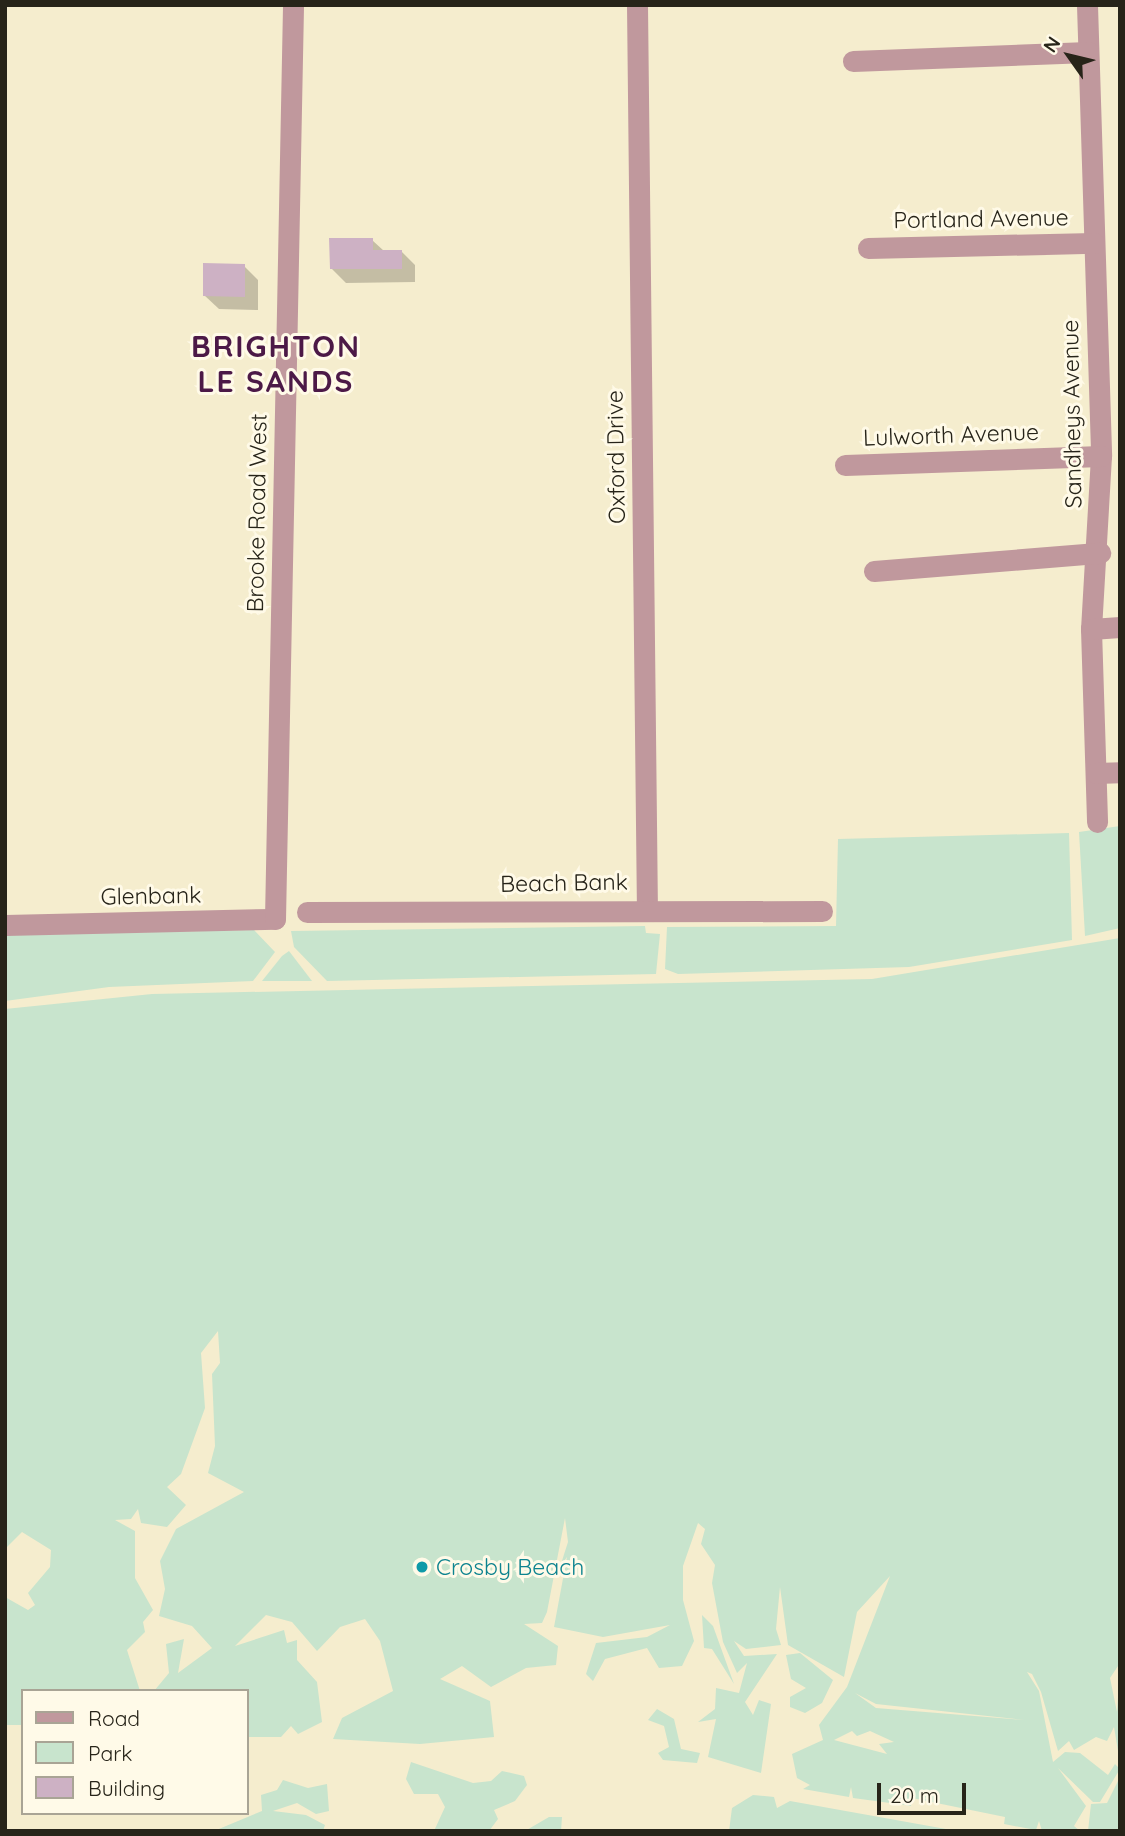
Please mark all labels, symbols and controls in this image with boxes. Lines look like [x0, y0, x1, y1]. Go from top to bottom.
north arrow [1034, 21, 1104, 91]
text: N [1038, 32, 1065, 57]
street label: Portland Avenue [893, 204, 1069, 234]
street label: Sandheys Avenue [1057, 319, 1087, 509]
district label: BRIGHTON LE SANDS [192, 328, 360, 398]
street label: Oxford Drive [601, 390, 631, 524]
street label: Brooke Road West [241, 413, 273, 613]
street label: Lulworth Avenue [863, 418, 1039, 452]
street label: Beach Bank [500, 868, 628, 898]
street label: Glenbank [100, 881, 202, 911]
place label: Crosby Beach [436, 1553, 584, 1581]
marker: Crosby Beach [414, 1559, 430, 1575]
legend [21, 1689, 248, 1815]
text: Road [88, 1705, 140, 1731]
text: Park [88, 1740, 132, 1766]
scale bar [880, 1770, 969, 1814]
text: Building [88, 1775, 165, 1801]
text: 20 m [890, 1782, 939, 1808]

